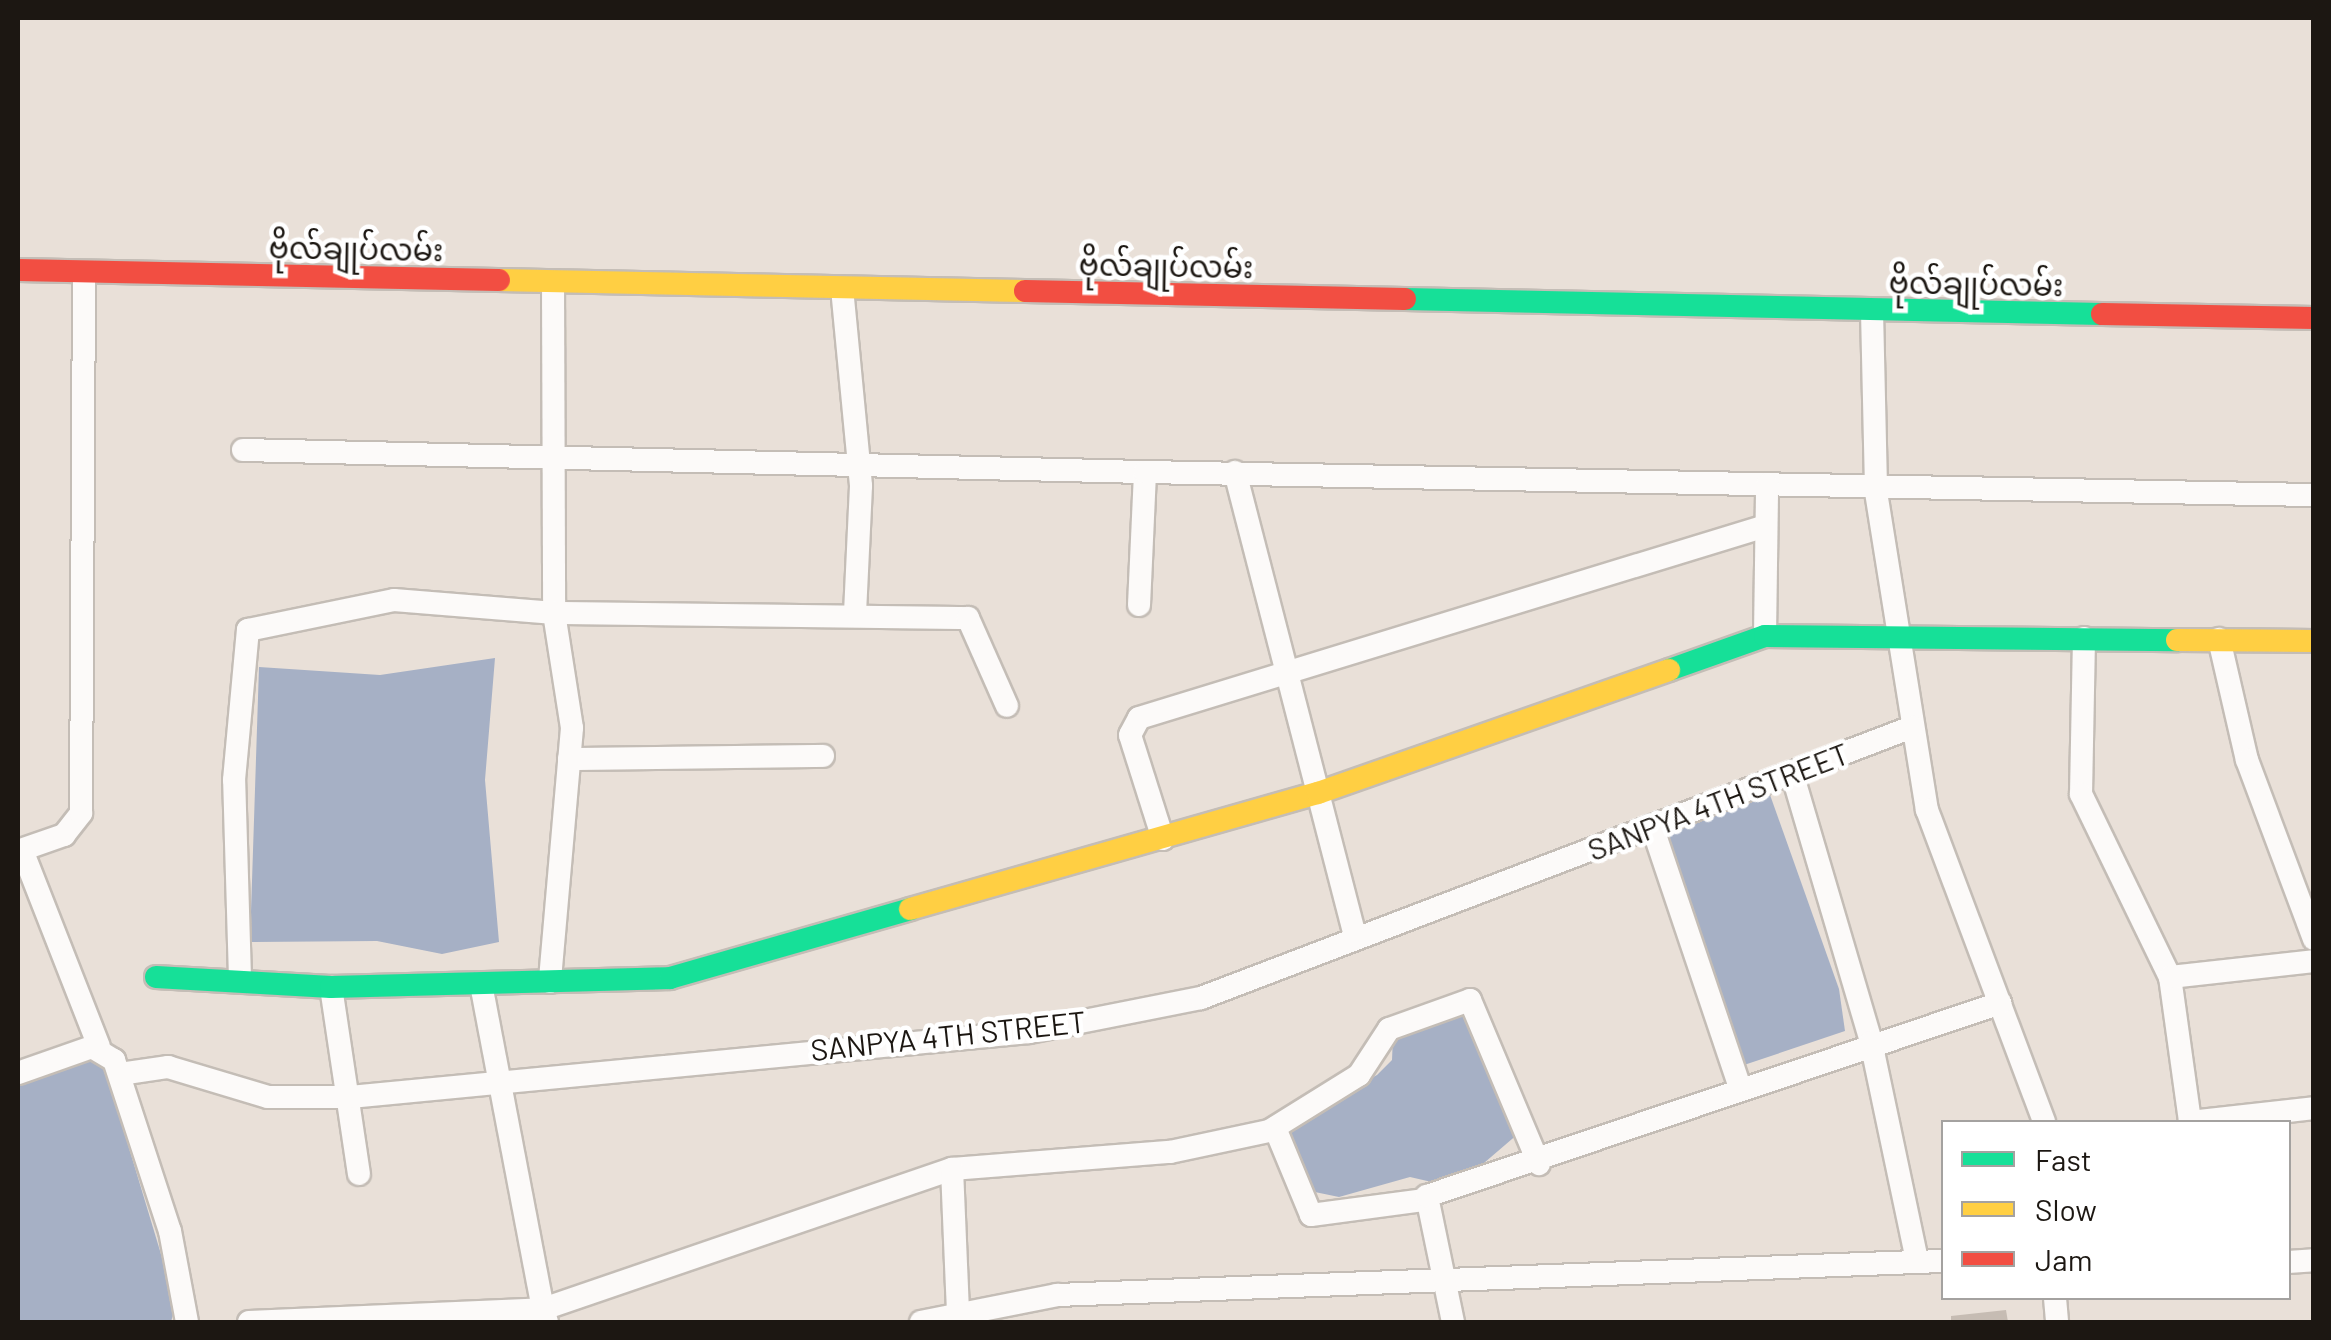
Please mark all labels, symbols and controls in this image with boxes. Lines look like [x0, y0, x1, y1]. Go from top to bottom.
street label: ဗိုလ်ချုပ်လမ်း [268, 228, 444, 268]
street label: ဗိုလ်ချုပ်လမ်း [1078, 245, 1254, 285]
street label: ဗိုလ်ချုပ်လမ်း [1888, 263, 2064, 303]
street label: SANPYA 4TH STREET [1582, 735, 1854, 867]
street label: SANPYA 4TH STREET [809, 1003, 1087, 1067]
legend [1941, 1120, 2291, 1300]
text: Fast [2035, 1141, 2092, 1177]
text: Slow [2035, 1191, 2097, 1227]
text: Jam [2035, 1241, 2092, 1277]

